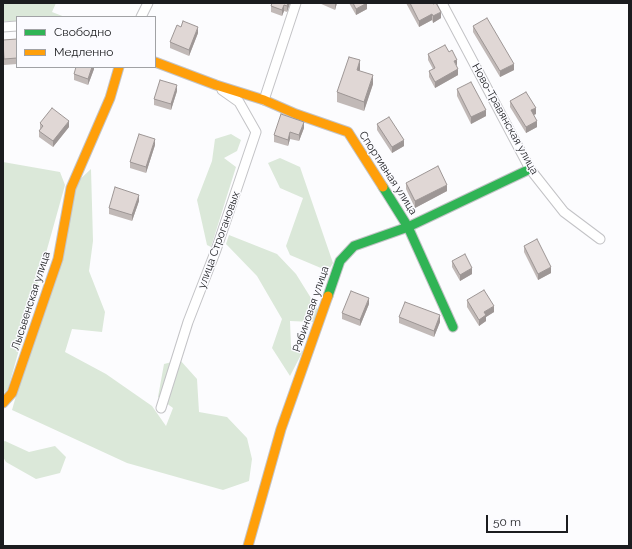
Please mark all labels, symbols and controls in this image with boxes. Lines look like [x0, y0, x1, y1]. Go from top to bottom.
legend [16, 16, 156, 68]
text: Свободно [54, 25, 111, 39]
text: Медленно [54, 45, 113, 59]
street label: Ново-Травянская улица [469, 61, 541, 177]
street label: Спортивная улица [356, 129, 420, 217]
street label: улица Строгановых [195, 190, 243, 290]
street label: Лысьвенская улица [9, 250, 53, 352]
street label: Рябиновая улица [290, 264, 332, 354]
scale bar [488, 507, 570, 533]
text: 50 m [493, 515, 521, 529]

